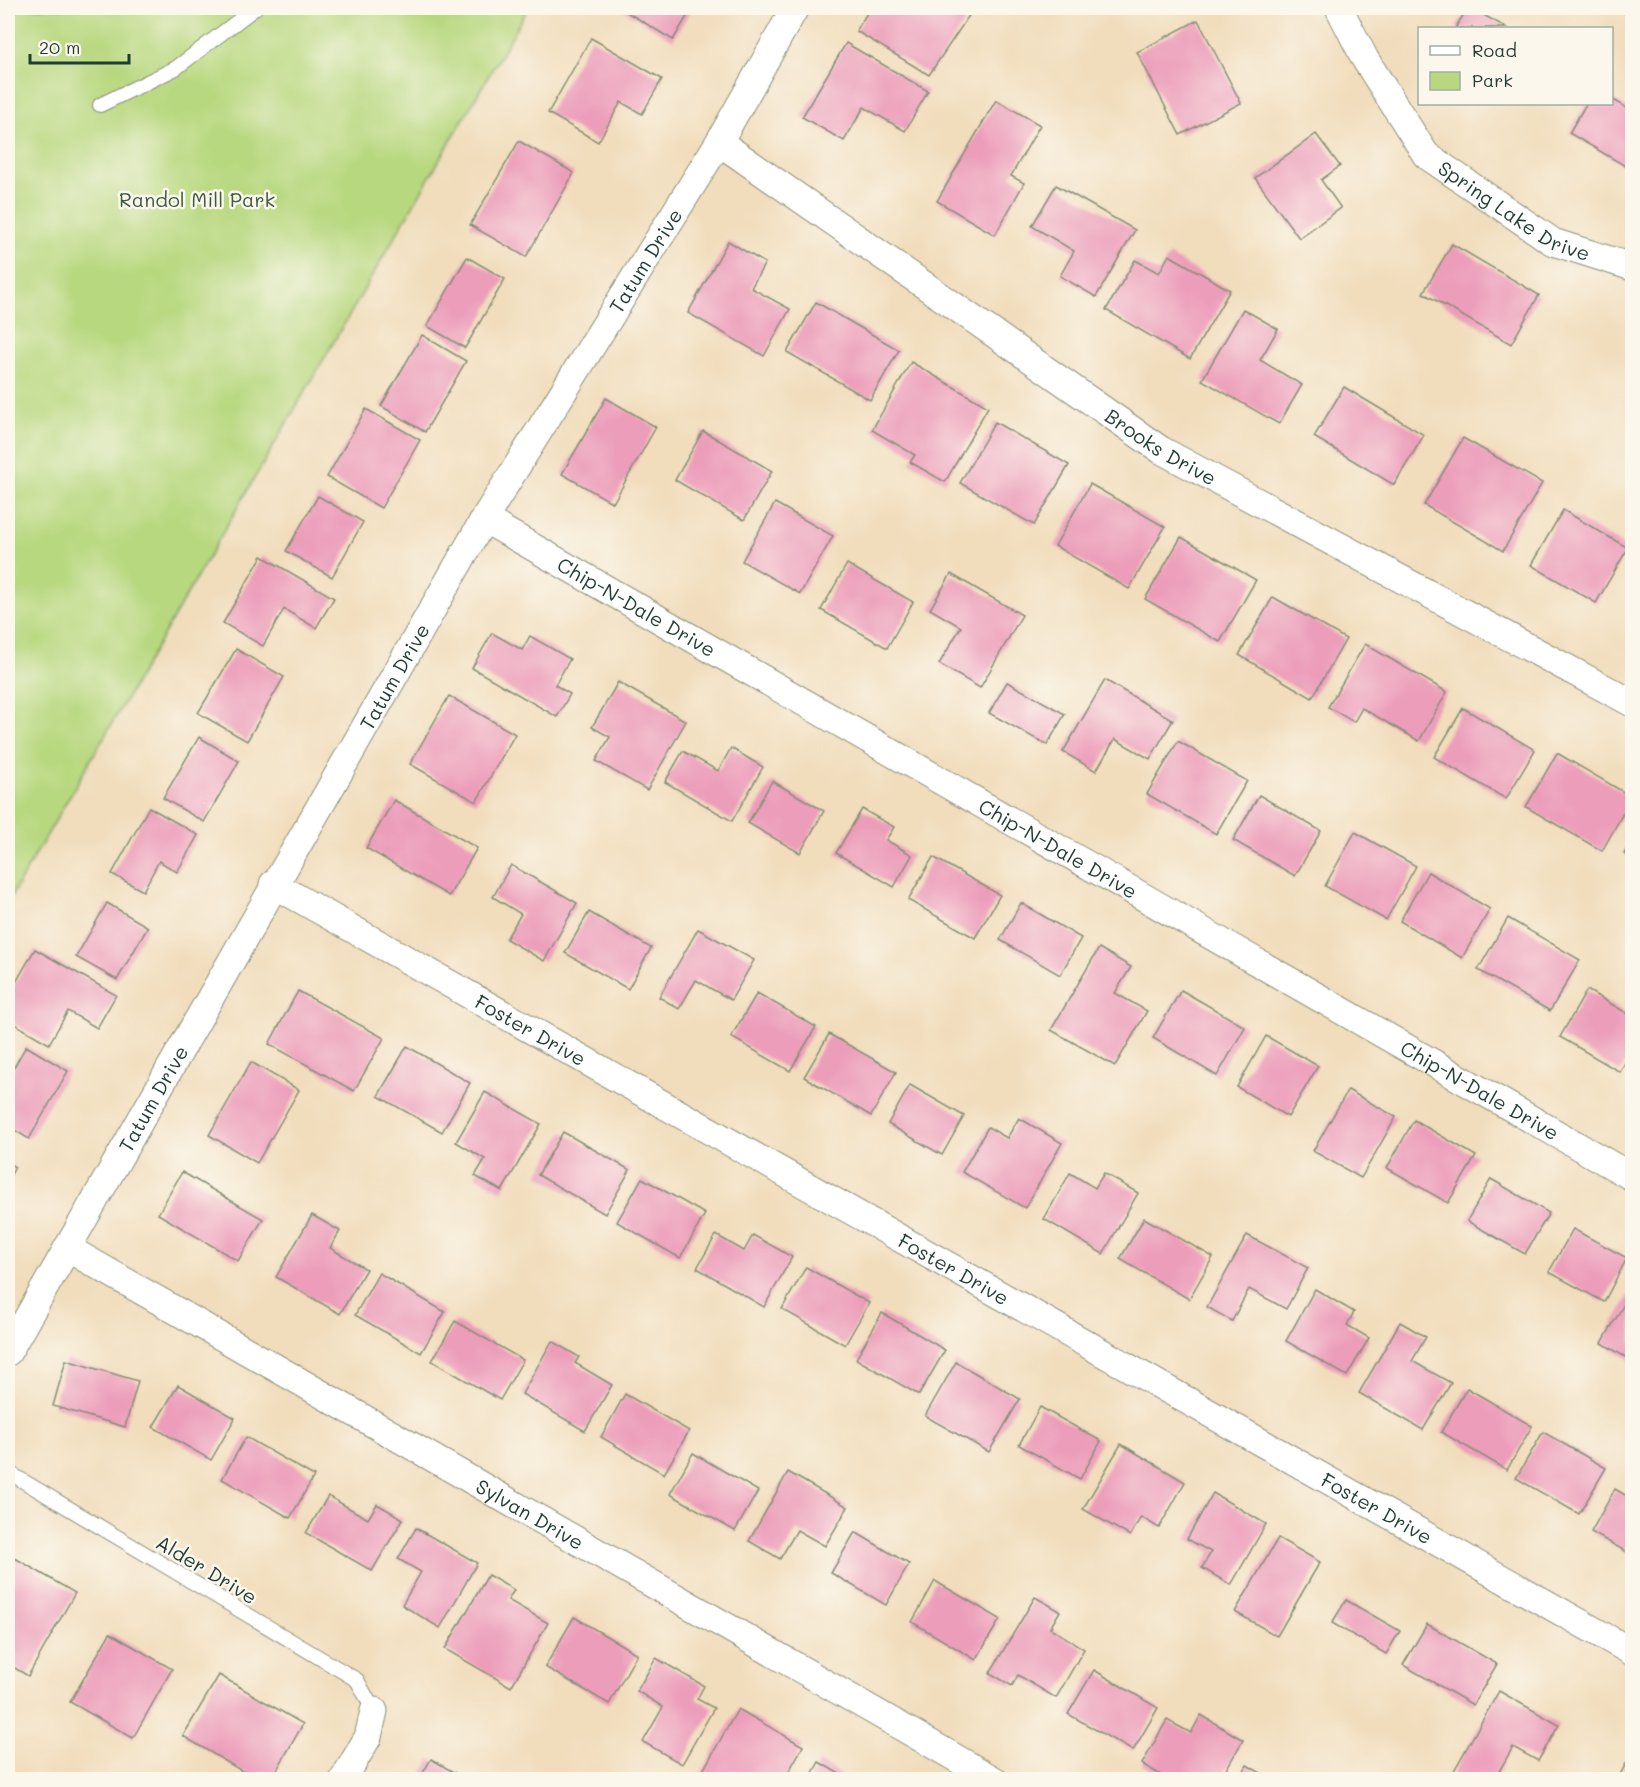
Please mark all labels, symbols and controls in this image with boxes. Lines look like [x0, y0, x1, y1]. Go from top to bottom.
scale bar [30, 27, 129, 65]
legend [1418, 27, 1613, 105]
text: 20 m [39, 35, 80, 59]
text: Road [1472, 38, 1517, 62]
text: Park [1472, 68, 1513, 92]
street label: Spring Lake Drive [1433, 154, 1593, 266]
park label: Randol Mill Park [119, 186, 275, 212]
street label: Tatum Drive [603, 203, 688, 318]
street label: Brooks Drive [1101, 402, 1221, 490]
street label: Chip-N-Dale Drive [553, 551, 721, 662]
street label: Tatum Drive [353, 619, 435, 734]
street label: Chip-N-Dale Drive [974, 792, 1142, 904]
street label: Foster Drive [471, 988, 591, 1071]
street label: Chip-N-Dale Drive [1396, 1034, 1564, 1146]
street label: Tatum Drive [112, 1041, 194, 1156]
street label: Foster Drive [894, 1227, 1014, 1310]
street label: Foster Drive [1317, 1466, 1437, 1550]
street label: Sylvan Drive [472, 1473, 589, 1555]
street label: Alder Drive [152, 1529, 262, 1609]

